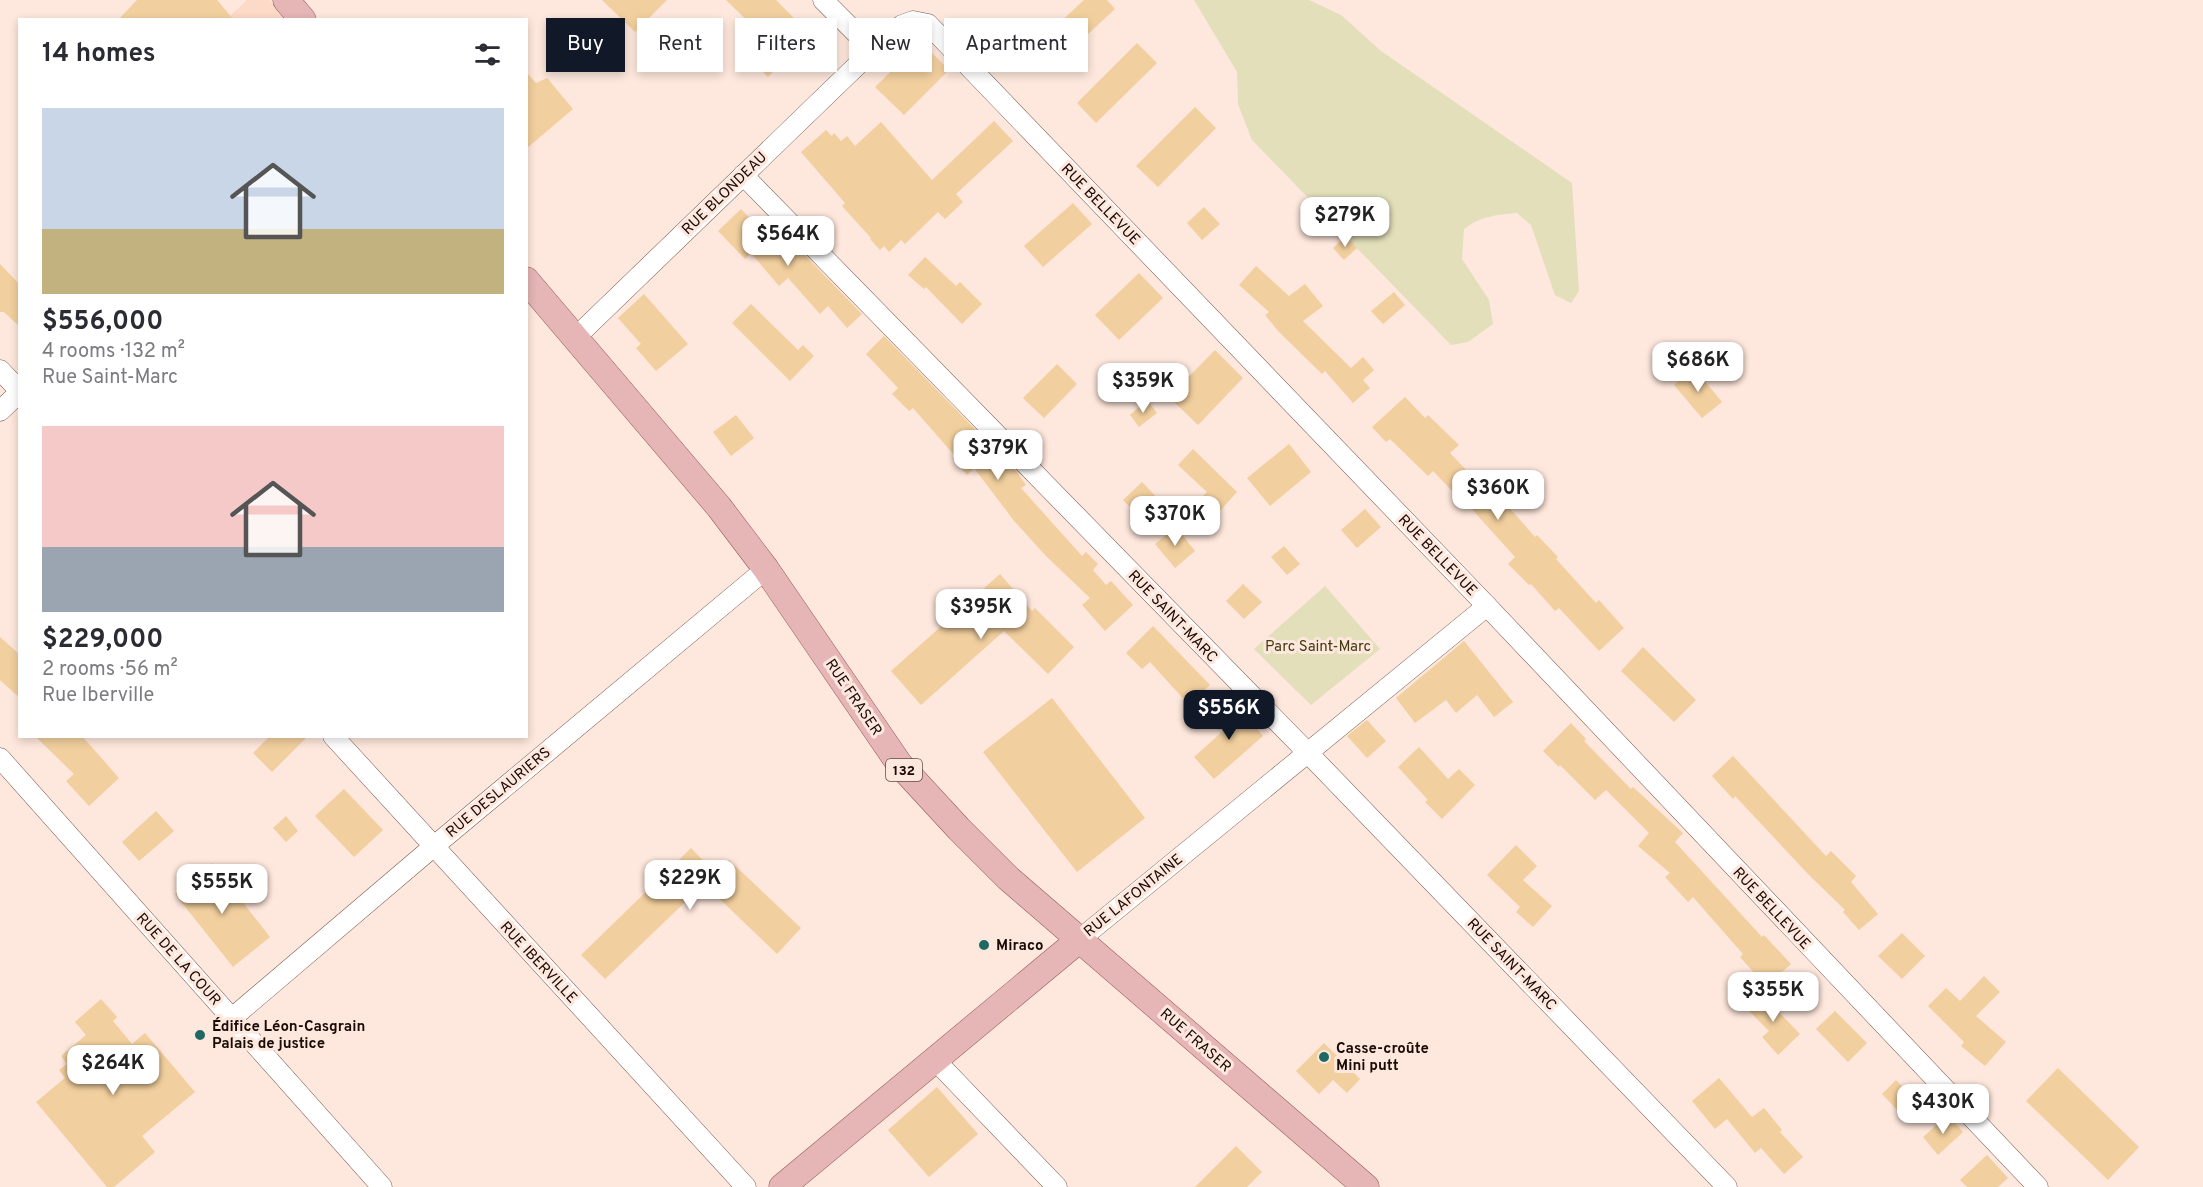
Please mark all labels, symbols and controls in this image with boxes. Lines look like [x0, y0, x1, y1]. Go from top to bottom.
chip: Buy [546, 18, 625, 72]
chip: Rent [637, 18, 723, 72]
chip: Filters [735, 18, 837, 72]
chip: New [849, 18, 932, 72]
chip: Apartment [944, 18, 1088, 72]
text: 14 homes [42, 38, 156, 71]
icon: filters [471, 38, 504, 71]
icon: home [219, 147, 327, 255]
street label: RUE BLONDEAU [678, 149, 772, 240]
street label: RUE BELLEVUE [1056, 160, 1144, 250]
pin: $279K [1303, 197, 1387, 248]
text: $279K [1314, 203, 1376, 229]
pin: $564K [746, 216, 830, 267]
text: $564K [756, 222, 820, 248]
text: $556,000 [42, 306, 163, 339]
text: 4 rooms · 132 m² [42, 339, 185, 365]
pin: $686K [1656, 342, 1740, 393]
text: $686K [1666, 348, 1730, 374]
pin: $359K [1101, 363, 1185, 414]
text: Rue Saint-Marc [42, 365, 178, 391]
text: $359K [1112, 369, 1174, 395]
pin: $379K [956, 430, 1040, 481]
text: $379K [968, 436, 1028, 462]
icon: home [219, 465, 327, 573]
pin: $360K [1456, 470, 1540, 521]
text: $360K [1466, 476, 1530, 502]
pin: $370K [1133, 496, 1217, 547]
text: $370K [1144, 502, 1206, 528]
street label: RUE BELLEVUE [1393, 511, 1481, 601]
street label: RUE SAINT-MARC [1123, 567, 1221, 667]
pin: $395K [939, 589, 1023, 640]
text: $395K [950, 595, 1012, 621]
text: $229,000 [42, 624, 163, 657]
park label: Parc Saint-Marc [1265, 638, 1371, 657]
street label: RUE FRASER [820, 656, 885, 740]
text: 2 rooms · 56 m² [42, 657, 178, 683]
text: Rue Iberville [42, 683, 154, 709]
pin: $556K [1187, 690, 1271, 741]
text: $556K [1198, 696, 1260, 722]
street label: RUE DESLAURIERS [443, 744, 555, 843]
road number: 132 [886, 759, 922, 781]
street label: RUE LAFONTAINE [1081, 850, 1187, 942]
pin: $229K [648, 860, 732, 911]
pin: $555K [180, 864, 264, 915]
street label: RUE BELLEVUE [1728, 864, 1814, 954]
text: $229K [659, 866, 721, 892]
text: $555K [191, 870, 253, 896]
street label: RUE DE LA COUR [131, 910, 224, 1010]
street label: RUE SAINT-MARC [1462, 915, 1560, 1015]
street label: RUE IBERVILLE [495, 918, 581, 1008]
place label: Miraco [996, 937, 1043, 956]
marker: Miraco [977, 938, 991, 952]
pin: $355K [1731, 972, 1815, 1023]
text: $355K [1742, 978, 1804, 1004]
street label: RUE FRASER [1155, 1005, 1235, 1077]
place label: Édifice Léon-Casgrain Palais de justice [212, 1017, 365, 1054]
marker: Édifice Léon-Casgrain Palais de justice [193, 1028, 207, 1042]
place label: Casse-croûte Mini putt [1336, 1040, 1429, 1076]
pin: $264K [71, 1045, 155, 1096]
marker: Casse-croûte Mini putt [1317, 1050, 1331, 1064]
text: $264K [81, 1051, 145, 1077]
pin: $430K [1901, 1084, 1985, 1135]
text: $430K [1911, 1090, 1975, 1116]

